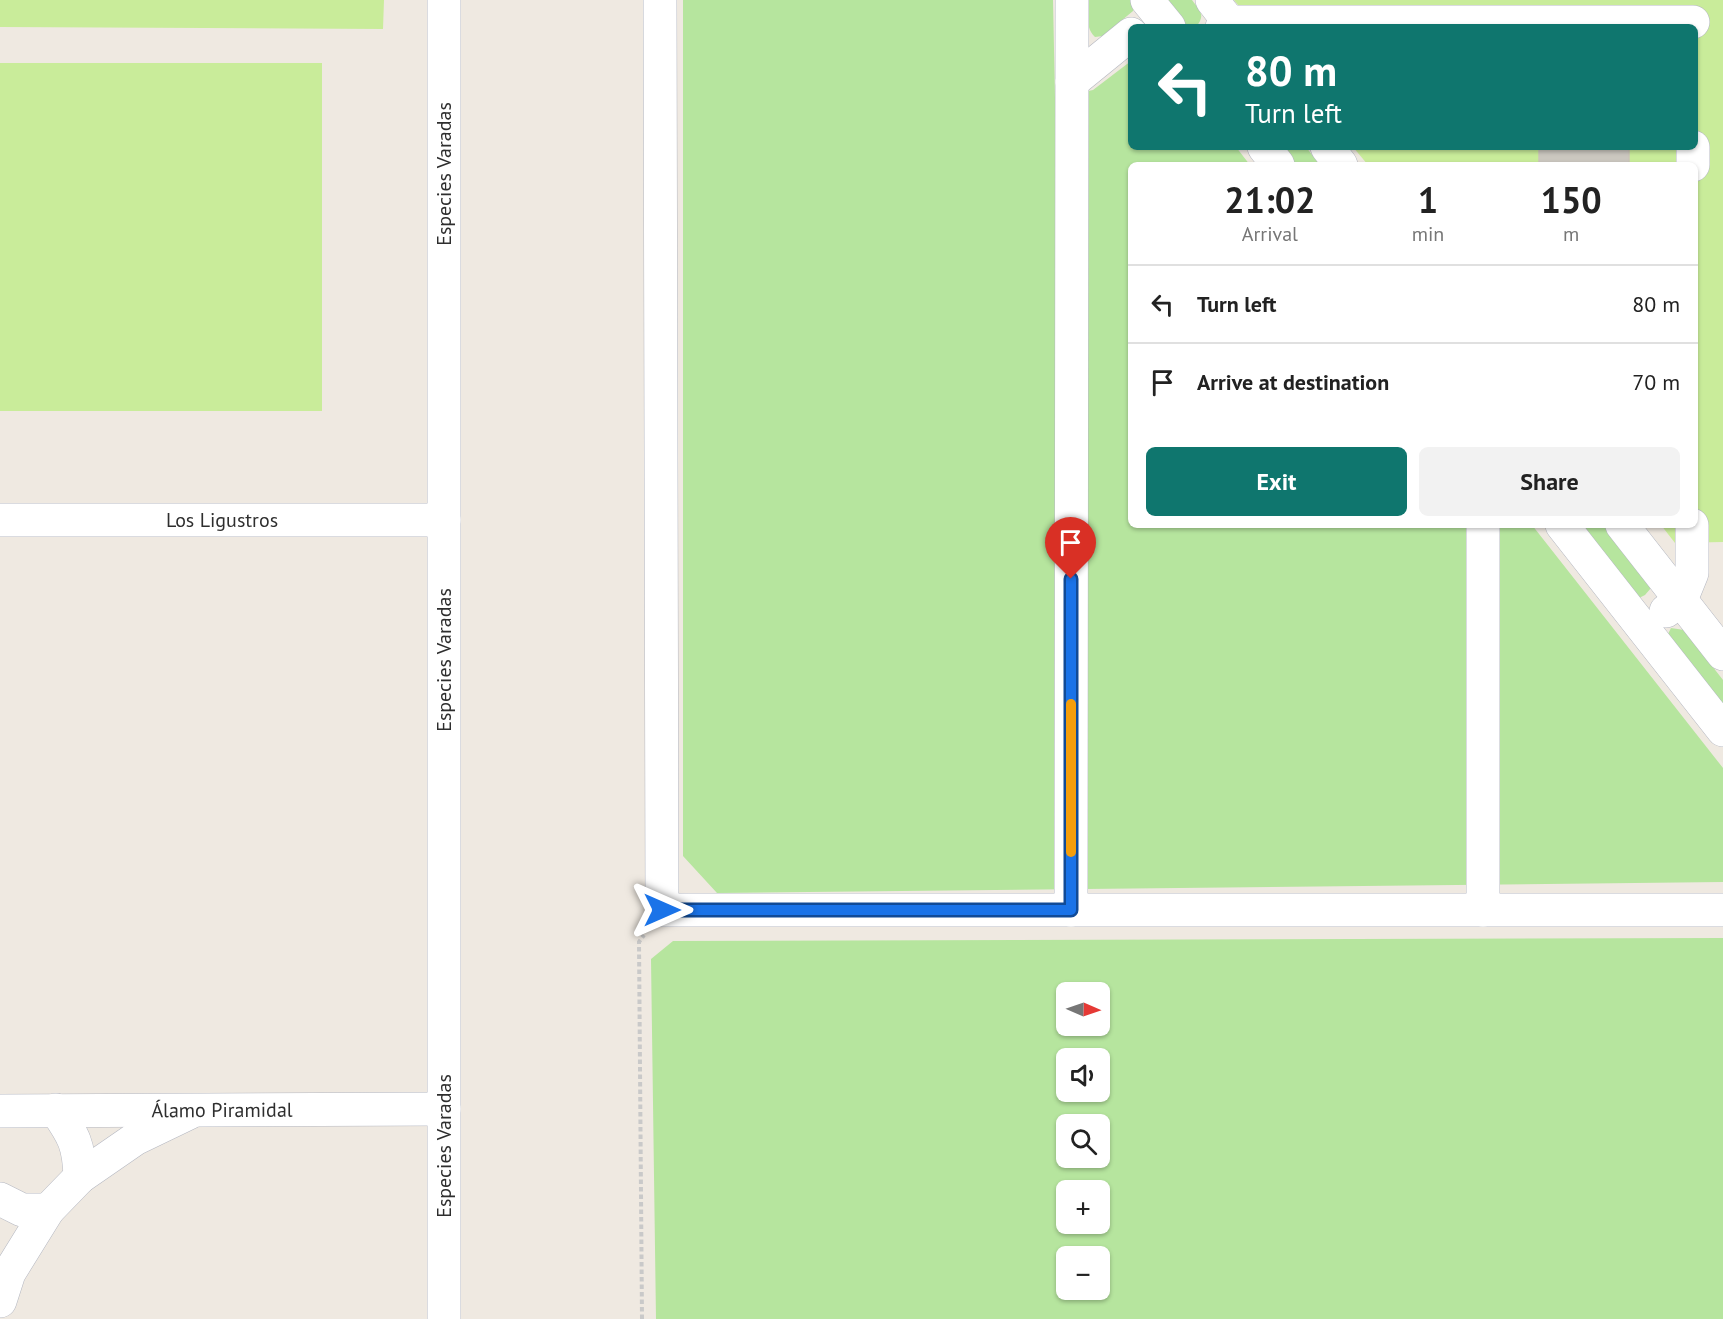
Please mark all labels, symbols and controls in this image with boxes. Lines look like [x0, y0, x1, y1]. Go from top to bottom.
text: 80 m [1245, 43, 1337, 98]
icon: left [1146, 48, 1224, 126]
text: Turn left [1245, 96, 1342, 130]
street label: Especies Varadas [431, 102, 457, 246]
text: 21:02 [1224, 176, 1316, 223]
text: 1 [1418, 176, 1438, 223]
text: 150 [1541, 176, 1602, 223]
text: Arrival [1242, 221, 1298, 247]
text: min [1412, 221, 1444, 247]
text: m [1563, 221, 1579, 247]
icon: left [1146, 288, 1179, 321]
text: Turn left [1197, 290, 1277, 318]
text: 80 m [1632, 290, 1680, 318]
icon: arrive [1146, 366, 1179, 399]
text: Arrive at destination [1197, 368, 1389, 396]
text: 70 m [1632, 368, 1680, 396]
button: Exit [1146, 447, 1407, 516]
button: Share [1419, 447, 1680, 516]
street label: Los Ligustros [166, 507, 278, 533]
pin [1045, 517, 1096, 579]
icon: arrive [1054, 526, 1087, 559]
street label: Especies Varadas [431, 588, 457, 732]
position arrow [630, 878, 694, 942]
north arrow [1056, 982, 1110, 1036]
map controls [1056, 982, 1110, 1300]
button: sound [1056, 1048, 1110, 1102]
street label: Especies Varadas [431, 1074, 457, 1218]
street label: Álamo Piramidal [151, 1097, 293, 1123]
button: search [1056, 1114, 1110, 1168]
button: + [1056, 1180, 1110, 1234]
button: − [1056, 1246, 1110, 1300]

